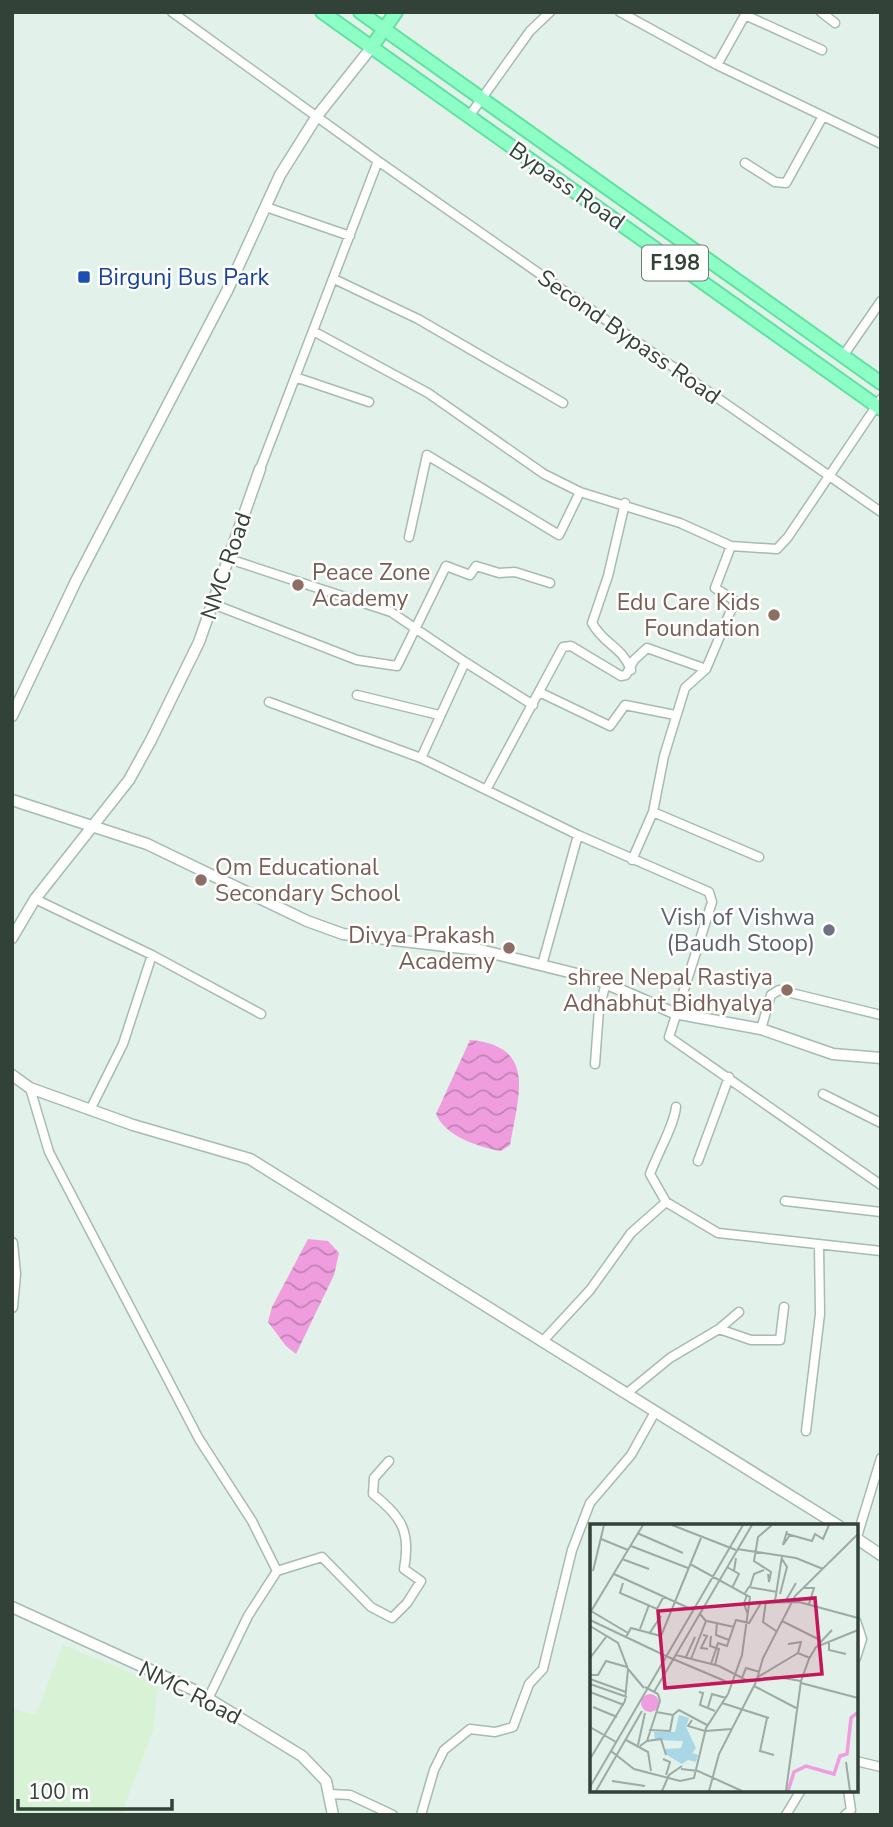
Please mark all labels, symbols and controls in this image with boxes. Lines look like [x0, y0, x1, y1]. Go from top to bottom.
street label: Bypass Road [503, 135, 631, 237]
road number: F198 [642, 246, 708, 280]
place label: Birgunj Bus Park [98, 262, 270, 293]
street label: Second Bypass Road [531, 262, 727, 412]
marker: Birgunj Bus Park [76, 269, 92, 285]
street label: NMC Road [193, 508, 259, 624]
place label: Peace Zone Academy [312, 557, 430, 614]
marker: Peace Zone Academy [290, 577, 306, 593]
place label: Edu Care Kids Foundation [617, 587, 760, 644]
marker: Edu Care Kids Foundation [766, 607, 782, 623]
place label: Om Educational Secondary School [215, 852, 400, 909]
marker: Om Educational Secondary School [193, 872, 209, 888]
place label: Vish of Vishwa (Baudh Stoop) [660, 902, 815, 959]
place label: Divya Prakash Academy [348, 920, 495, 977]
marker: Vish of Vishwa (Baudh Stoop) [821, 922, 837, 938]
marker: Divya Prakash Academy [501, 940, 517, 956]
place label: shree Nepal Rastiya Adhabhut Bidhyalya [563, 962, 773, 1019]
marker: shree Nepal Rastiya Adhabhut Bidhyalya [779, 982, 795, 998]
inset map [590, 1524, 858, 1792]
street label: NMC Road [133, 1654, 247, 1732]
scale bar [18, 1768, 172, 1812]
text: 100 m [28, 1778, 89, 1806]

